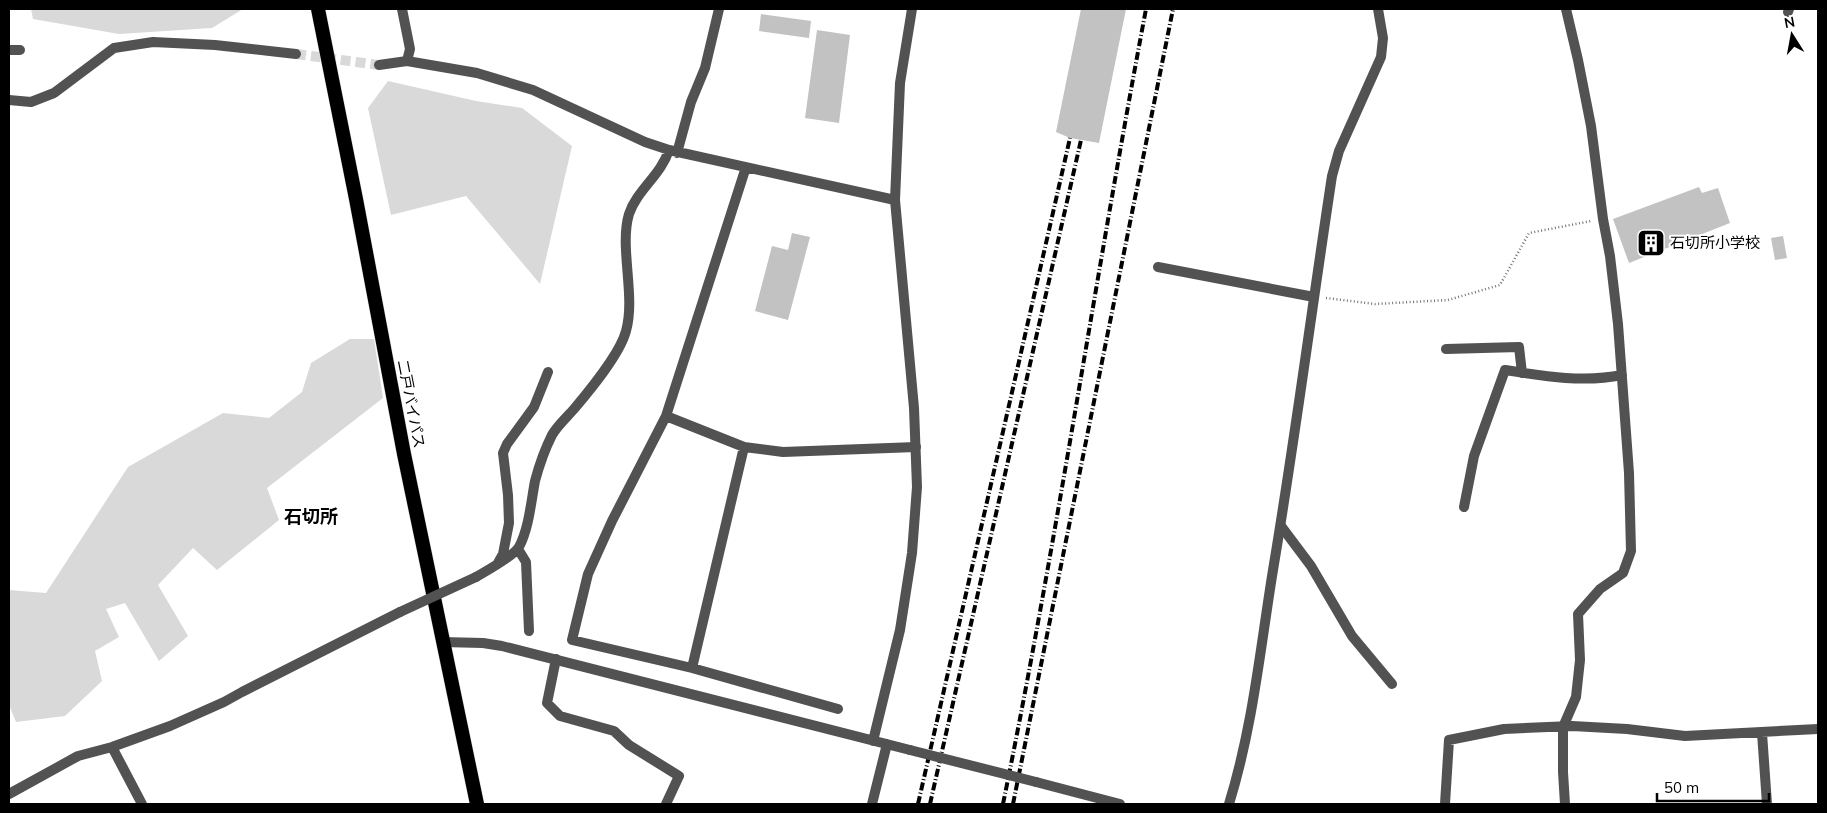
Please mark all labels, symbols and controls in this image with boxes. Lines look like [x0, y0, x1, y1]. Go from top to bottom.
north arrow [1767, 10, 1817, 60]
text: N [1783, 12, 1796, 32]
building icon: 石切所小学校 [1636, 228, 1666, 258]
place label: 石切所小学校 [1670, 233, 1760, 252]
street label: 二戸バイパス [394, 358, 429, 450]
district label: 石切所 [284, 505, 338, 528]
scale bar [1657, 770, 1770, 802]
text: 50 m [1664, 778, 1699, 797]

